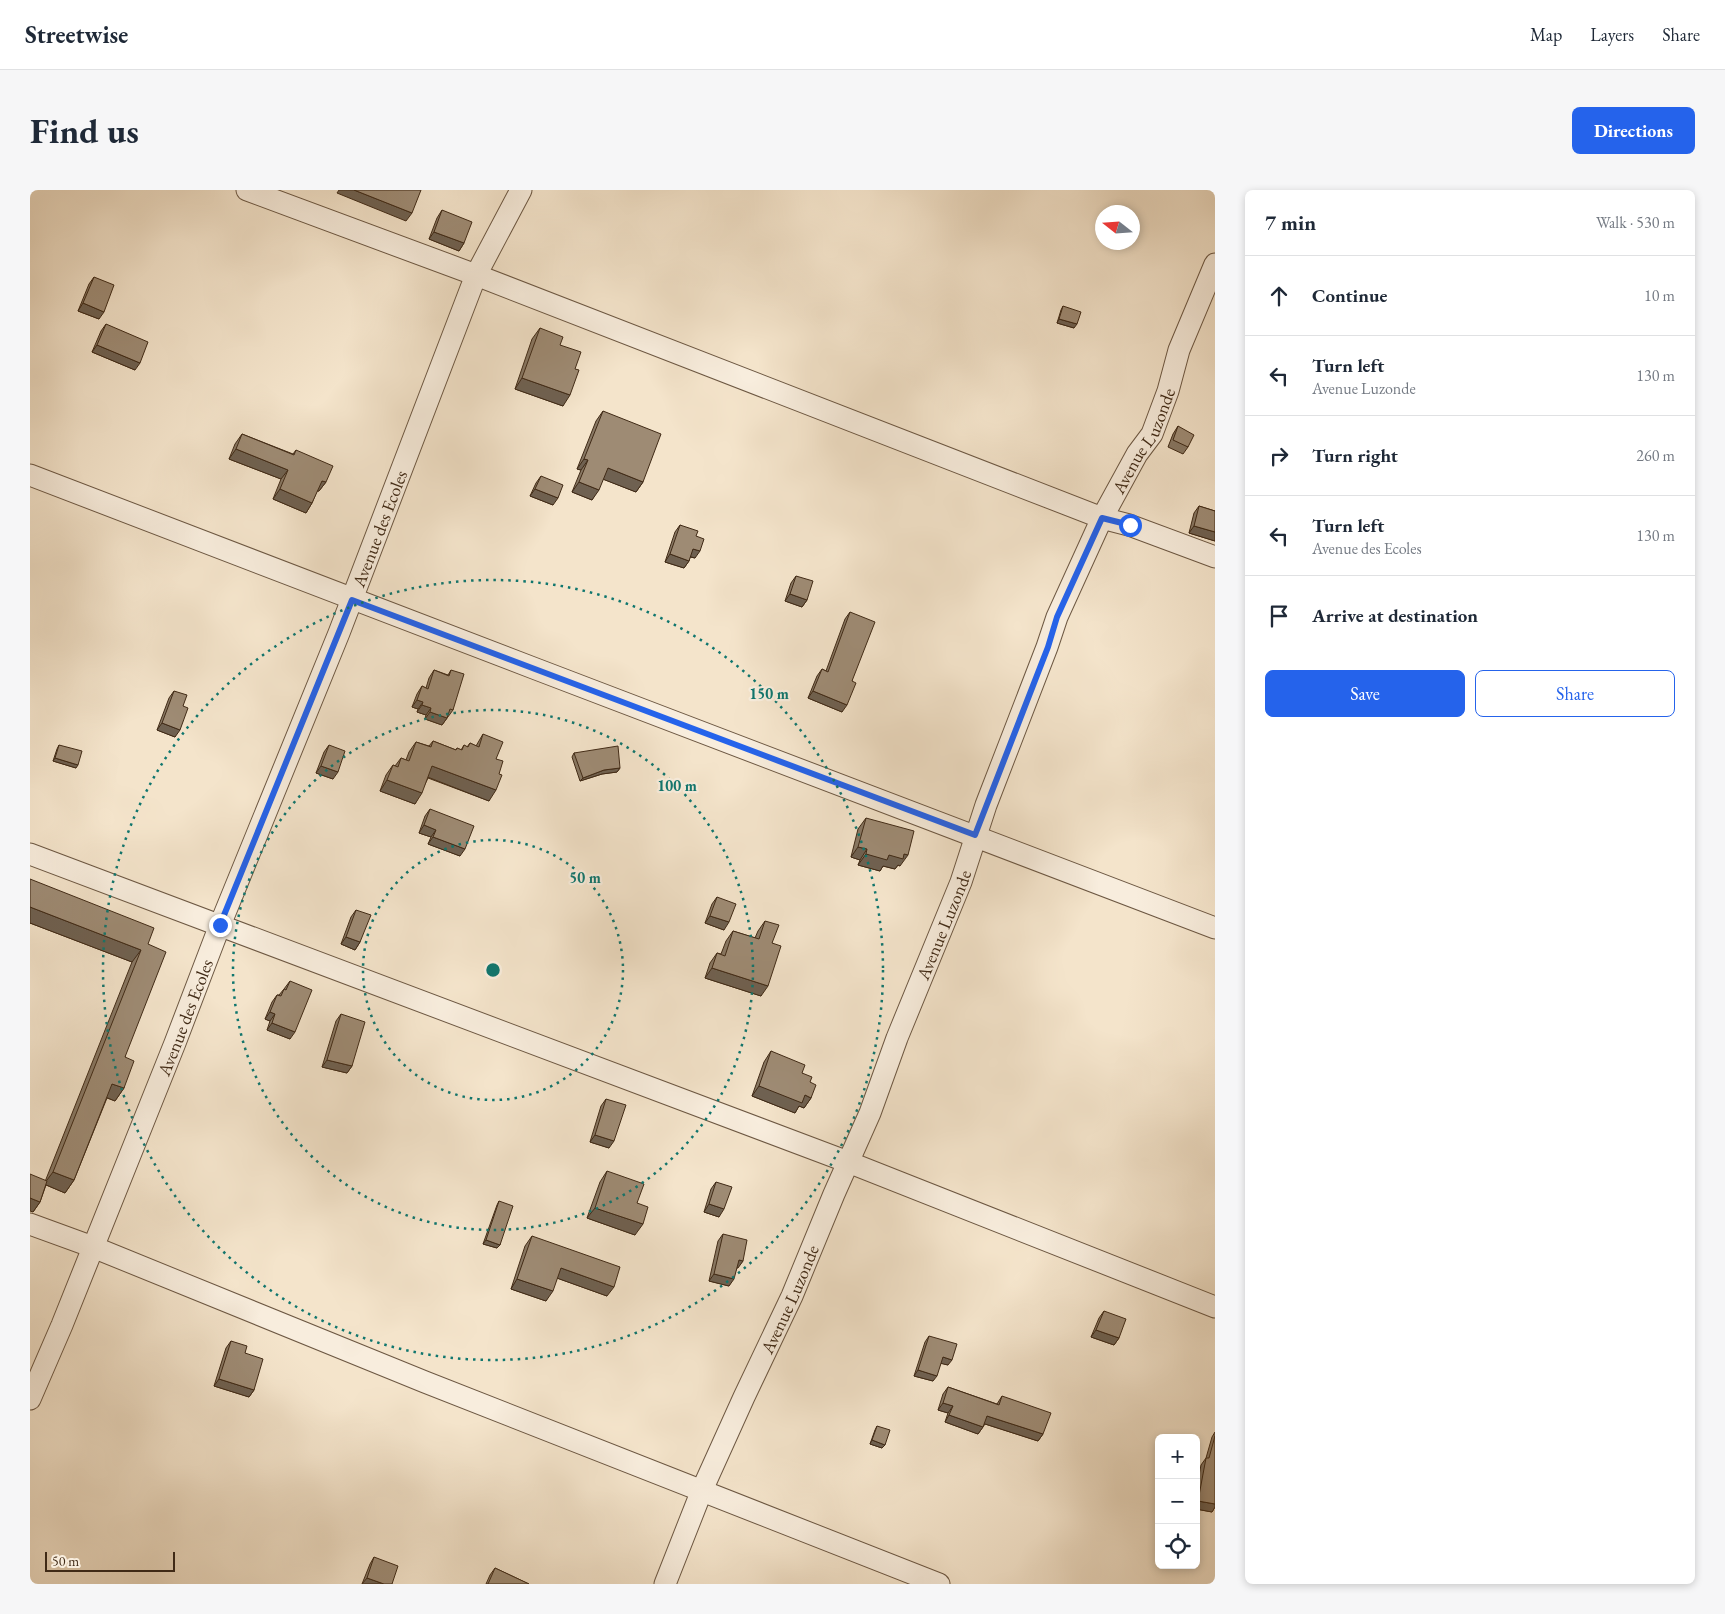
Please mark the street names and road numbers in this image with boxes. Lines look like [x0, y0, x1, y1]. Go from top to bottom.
street label: Avenue Luzonde [1106, 384, 1180, 498]
street label: Avenue des Ecoles [346, 467, 412, 591]
street label: Avenue Luzonde [910, 867, 976, 984]
street label: Avenue des Ecoles [151, 955, 218, 1080]
street label: Avenue Luzonde [754, 1241, 823, 1358]

